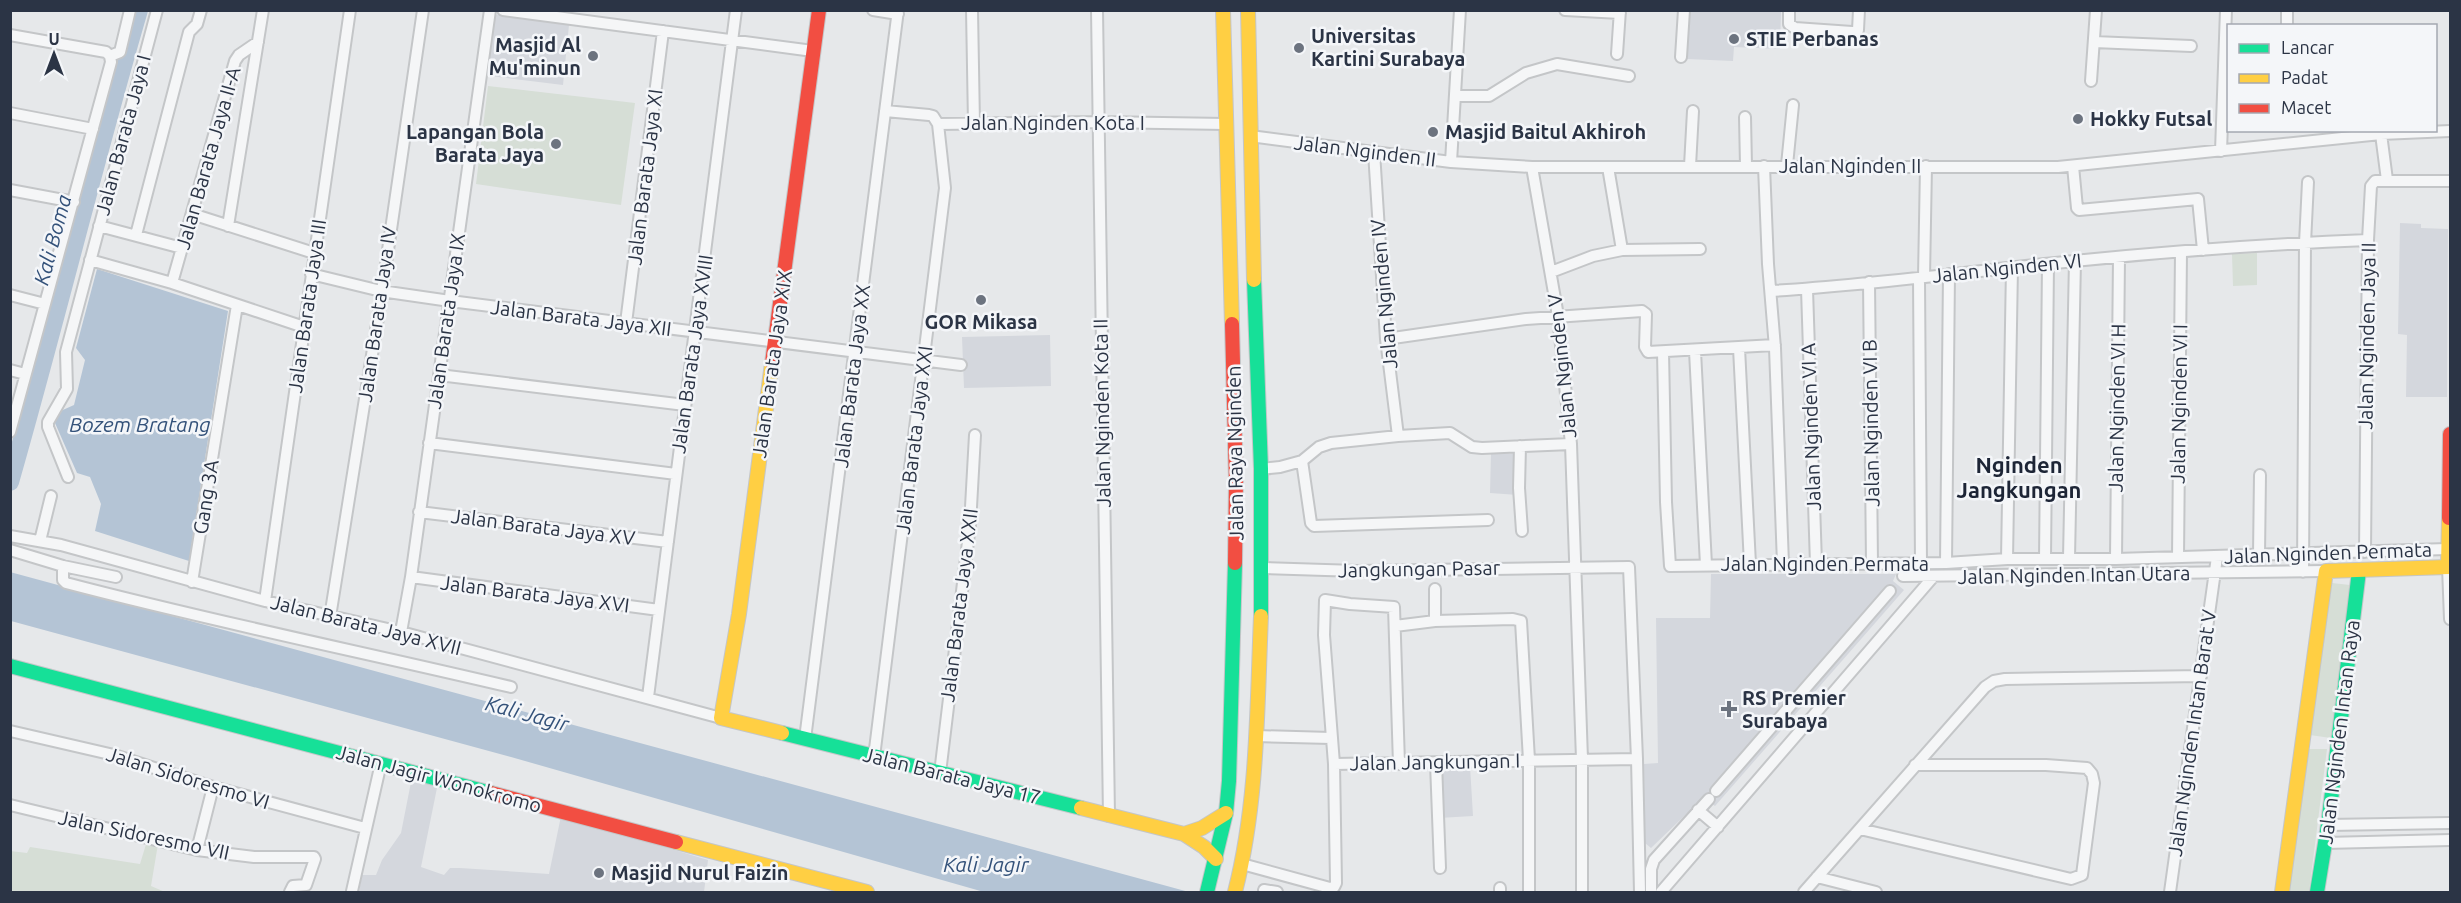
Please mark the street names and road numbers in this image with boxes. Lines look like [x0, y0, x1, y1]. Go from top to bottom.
street label: Jalan Barata Jaya I [90, 52, 155, 217]
street label: Jalan Barata Jaya II-A [170, 64, 245, 252]
street label: Jalan Barata Jaya XI [622, 88, 667, 266]
street label: Jalan Nginden Kota I [961, 111, 1145, 134]
street label: Jalan Nginden II [1293, 130, 1437, 171]
street label: Jalan Nginden II [1779, 154, 1921, 177]
street label: Jalan Barata Jaya III [283, 218, 330, 394]
street label: Jalan Nginden IV [1365, 218, 1402, 370]
street label: Jalan Barata Jaya IV [353, 224, 400, 403]
street label: Jalan Barata Jaya IX [422, 232, 469, 410]
street label: Jalan Nginden Jaya II [2353, 242, 2380, 430]
street label: Jalan Nginden VI [1931, 248, 2083, 287]
street label: Jalan Barata Jaya XVIII [666, 253, 717, 455]
street label: Jalan Barata Jaya XIX [747, 268, 796, 459]
street label: Jalan Barata Jaya XX [829, 283, 874, 469]
street label: Jalan Nginden V [1542, 292, 1581, 439]
street label: Jalan Barata Jaya XII [489, 295, 673, 340]
street label: Jalan Nginden Kota II [1088, 318, 1115, 508]
street label: Jalan Nginden VI H [2104, 323, 2129, 493]
street label: Jalan Nginden VI I [2166, 324, 2191, 484]
street label: Jalan Nginden VI B [1858, 339, 1883, 507]
street label: Jalan Nginden VI A [1796, 343, 1825, 511]
street label: Jalan Barata Jaya XXI [891, 344, 936, 536]
street label: Jalan Raya Nginden [1221, 365, 1248, 541]
street label: Gang 3A [188, 458, 223, 536]
street label: Jalan Barata Jaya XV [450, 504, 637, 549]
street label: Jalan Barata Jaya XXII [935, 507, 982, 703]
street label: Jalan Nginden Permata [2223, 537, 2432, 568]
street label: Jalan Nginden Permata [1721, 552, 1929, 575]
street label: Jangkungan Pasar [1338, 556, 1501, 581]
street label: Jalan Nginden Intan Utara [1957, 561, 2191, 588]
street label: Jalan Barata Jaya XVI [439, 570, 631, 617]
street label: Jalan Barata Jaya XVII [269, 590, 464, 659]
street label: Jalan Nginden Intan Barat V [2163, 608, 2220, 858]
street label: Jalan Nginden Intan Raya [2313, 619, 2364, 845]
street label: Jalan Jagir Wonokromo [334, 740, 544, 817]
street label: Jalan Sidoresmo VI [104, 742, 272, 813]
street label: Jalan Barata Jaya 17 [861, 742, 1043, 809]
street label: Jalan Jangkungan I [1350, 749, 1520, 774]
street label: Jalan Sidoresmo VII [57, 805, 232, 864]

